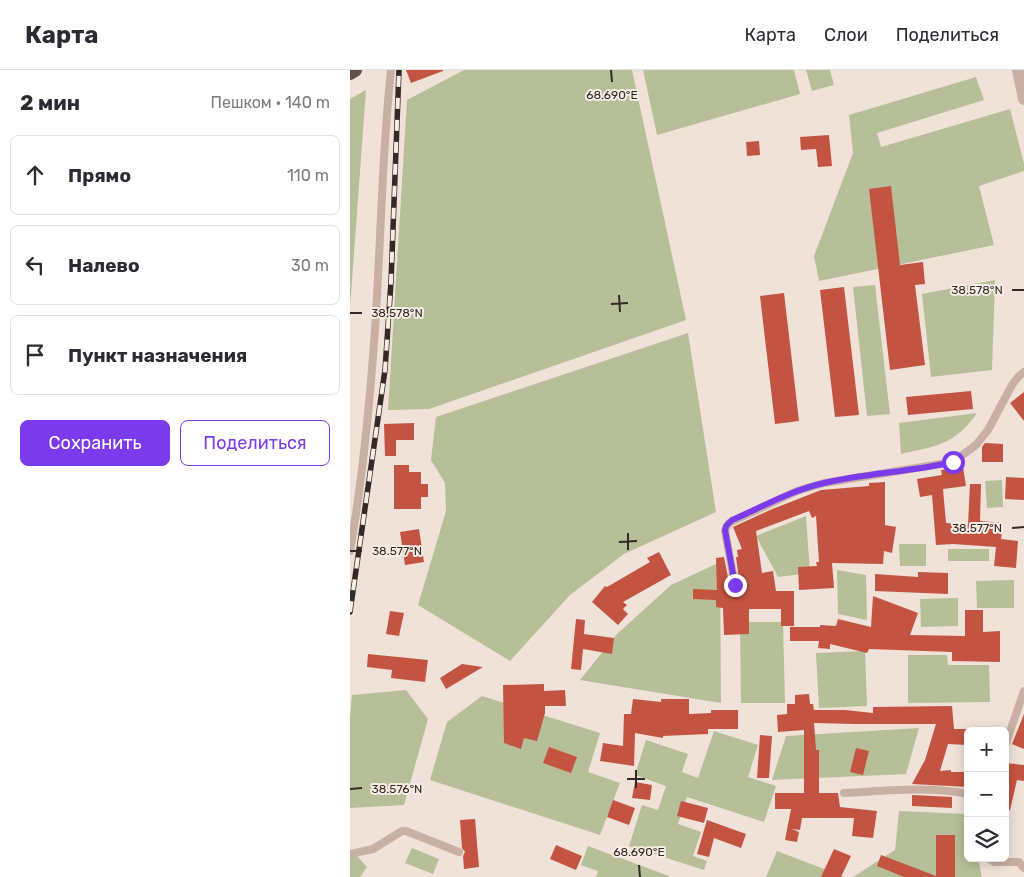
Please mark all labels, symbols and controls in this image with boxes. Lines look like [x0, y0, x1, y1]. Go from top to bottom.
text: Карта [25, 21, 98, 49]
text: Карта [745, 24, 796, 46]
text: Слои [824, 24, 868, 46]
text: Поделиться [896, 24, 999, 46]
text: 68.690°E [586, 88, 638, 102]
text: 2 мин [20, 90, 80, 115]
text: Пешком · 140 m [211, 93, 330, 112]
icon: ahead [21, 161, 49, 189]
text: Прямо [68, 164, 131, 187]
text: 110 m [287, 166, 329, 185]
icon: left [21, 251, 49, 279]
text: Налево [68, 254, 140, 277]
text: 30 m [291, 256, 329, 275]
text: 38.578°N [951, 283, 1003, 297]
text: 38.578°N [371, 306, 423, 320]
icon: arrive [21, 341, 49, 369]
text: Пункт назначения [68, 344, 247, 367]
button: Сохранить [20, 420, 170, 466]
button: Поделиться [180, 420, 330, 466]
route start [942, 451, 965, 474]
text: 38.577°N [952, 521, 1002, 535]
text: 38.577°N [372, 544, 422, 558]
route end [724, 574, 747, 597]
map controls [964, 727, 1009, 862]
button: + [964, 727, 1009, 772]
button: − [964, 772, 1009, 817]
text: 38.576°N [372, 782, 422, 796]
button: layers [964, 817, 1009, 862]
text: 68.690°E [613, 845, 665, 859]

